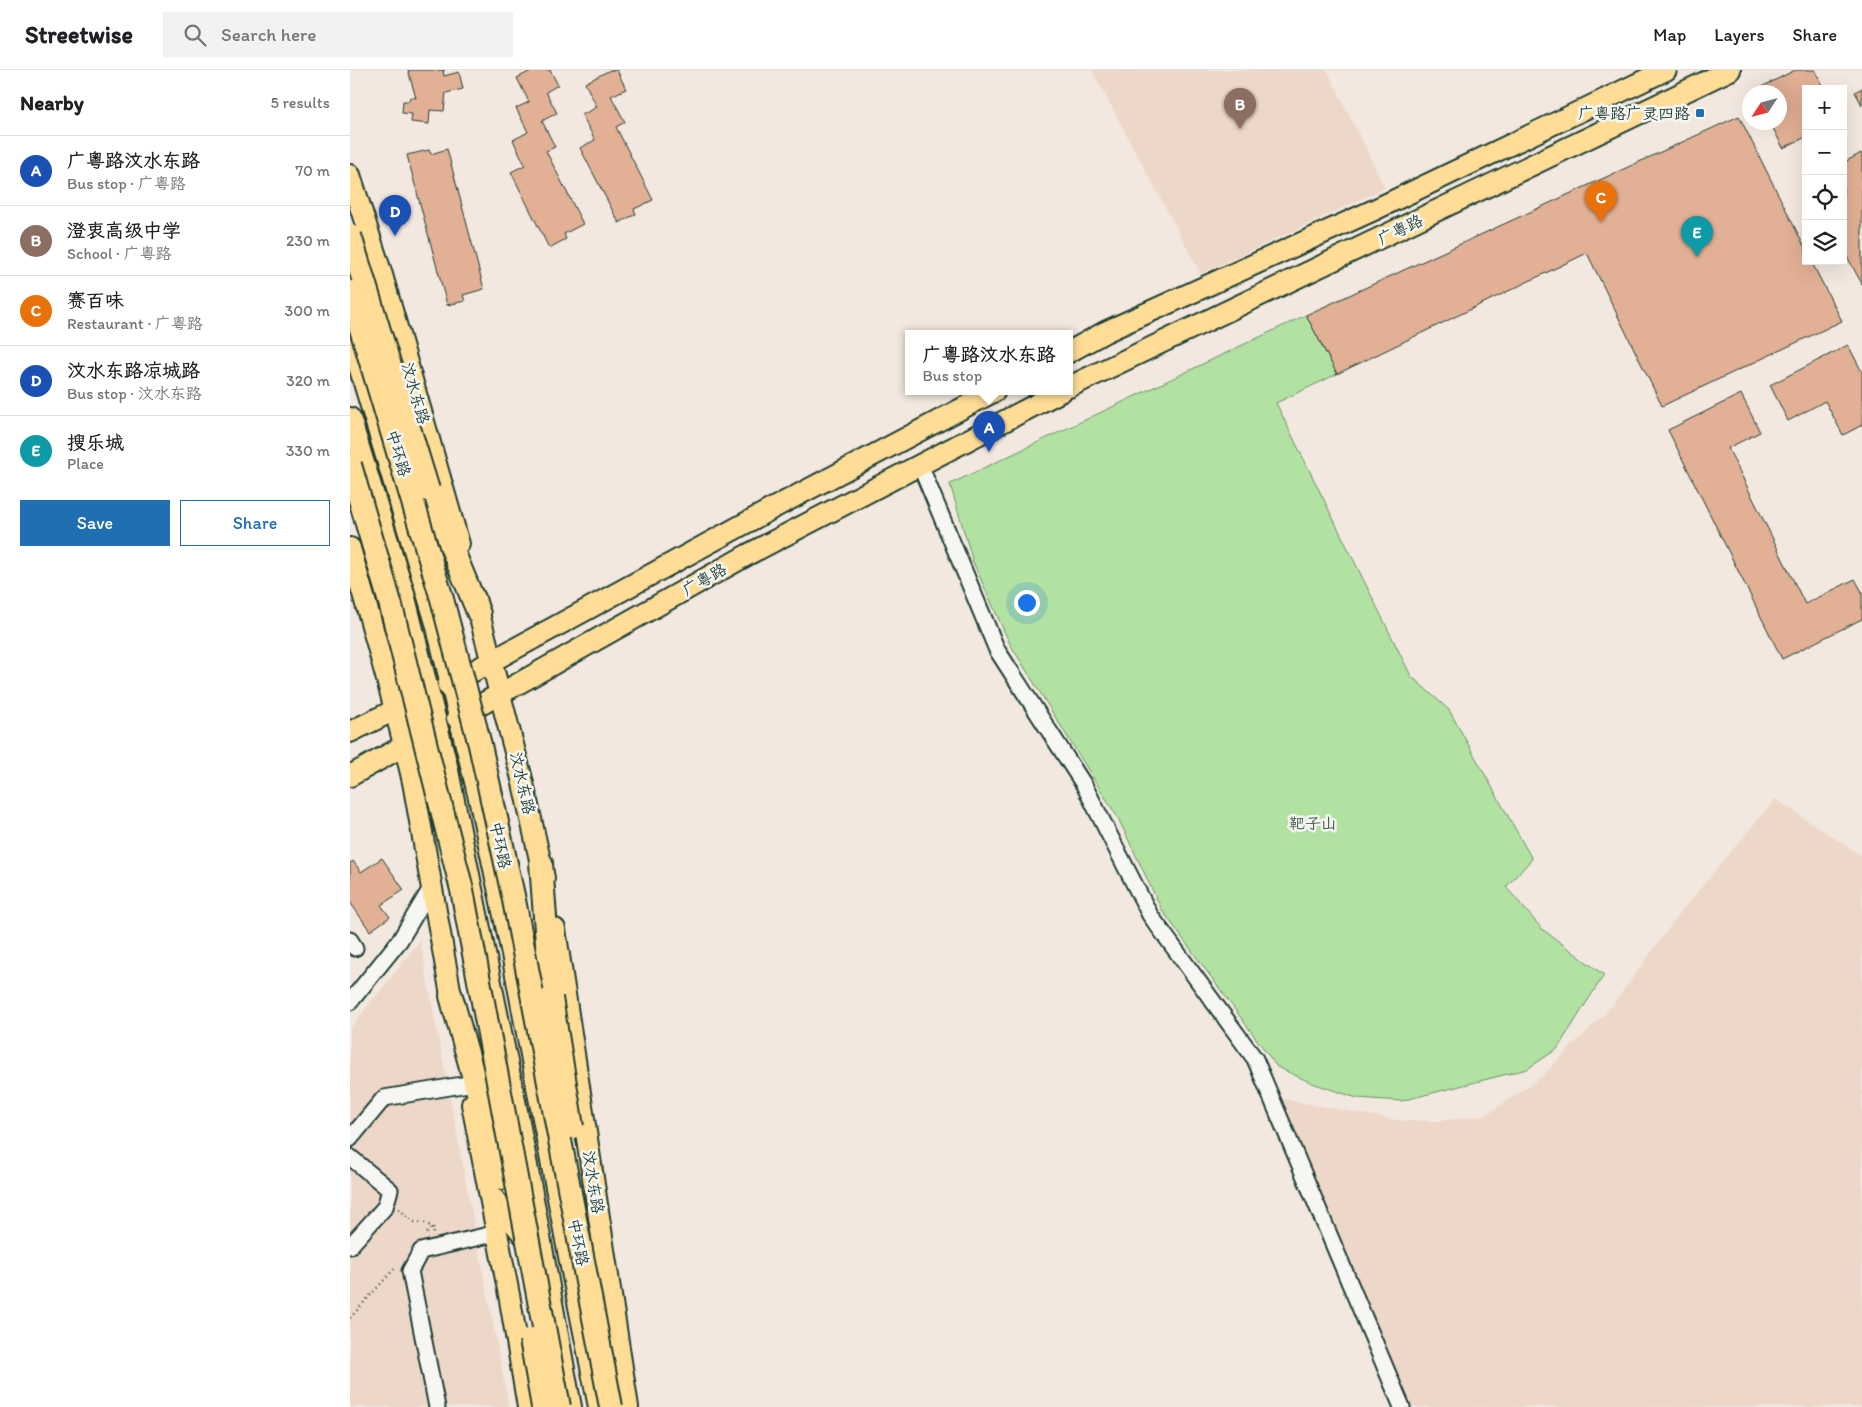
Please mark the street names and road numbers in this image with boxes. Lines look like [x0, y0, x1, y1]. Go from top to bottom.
street label: 广粤路 [1374, 210, 1426, 249]
street label: 汶水东路 [398, 360, 433, 427]
street label: 中环路 [382, 427, 415, 479]
street label: 广粤路 [679, 559, 730, 600]
street label: 汶水东路 [506, 750, 539, 816]
street label: 中环路 [486, 820, 515, 871]
street label: 汶水东路 [579, 1149, 608, 1215]
street label: 中环路 [565, 1217, 592, 1267]

